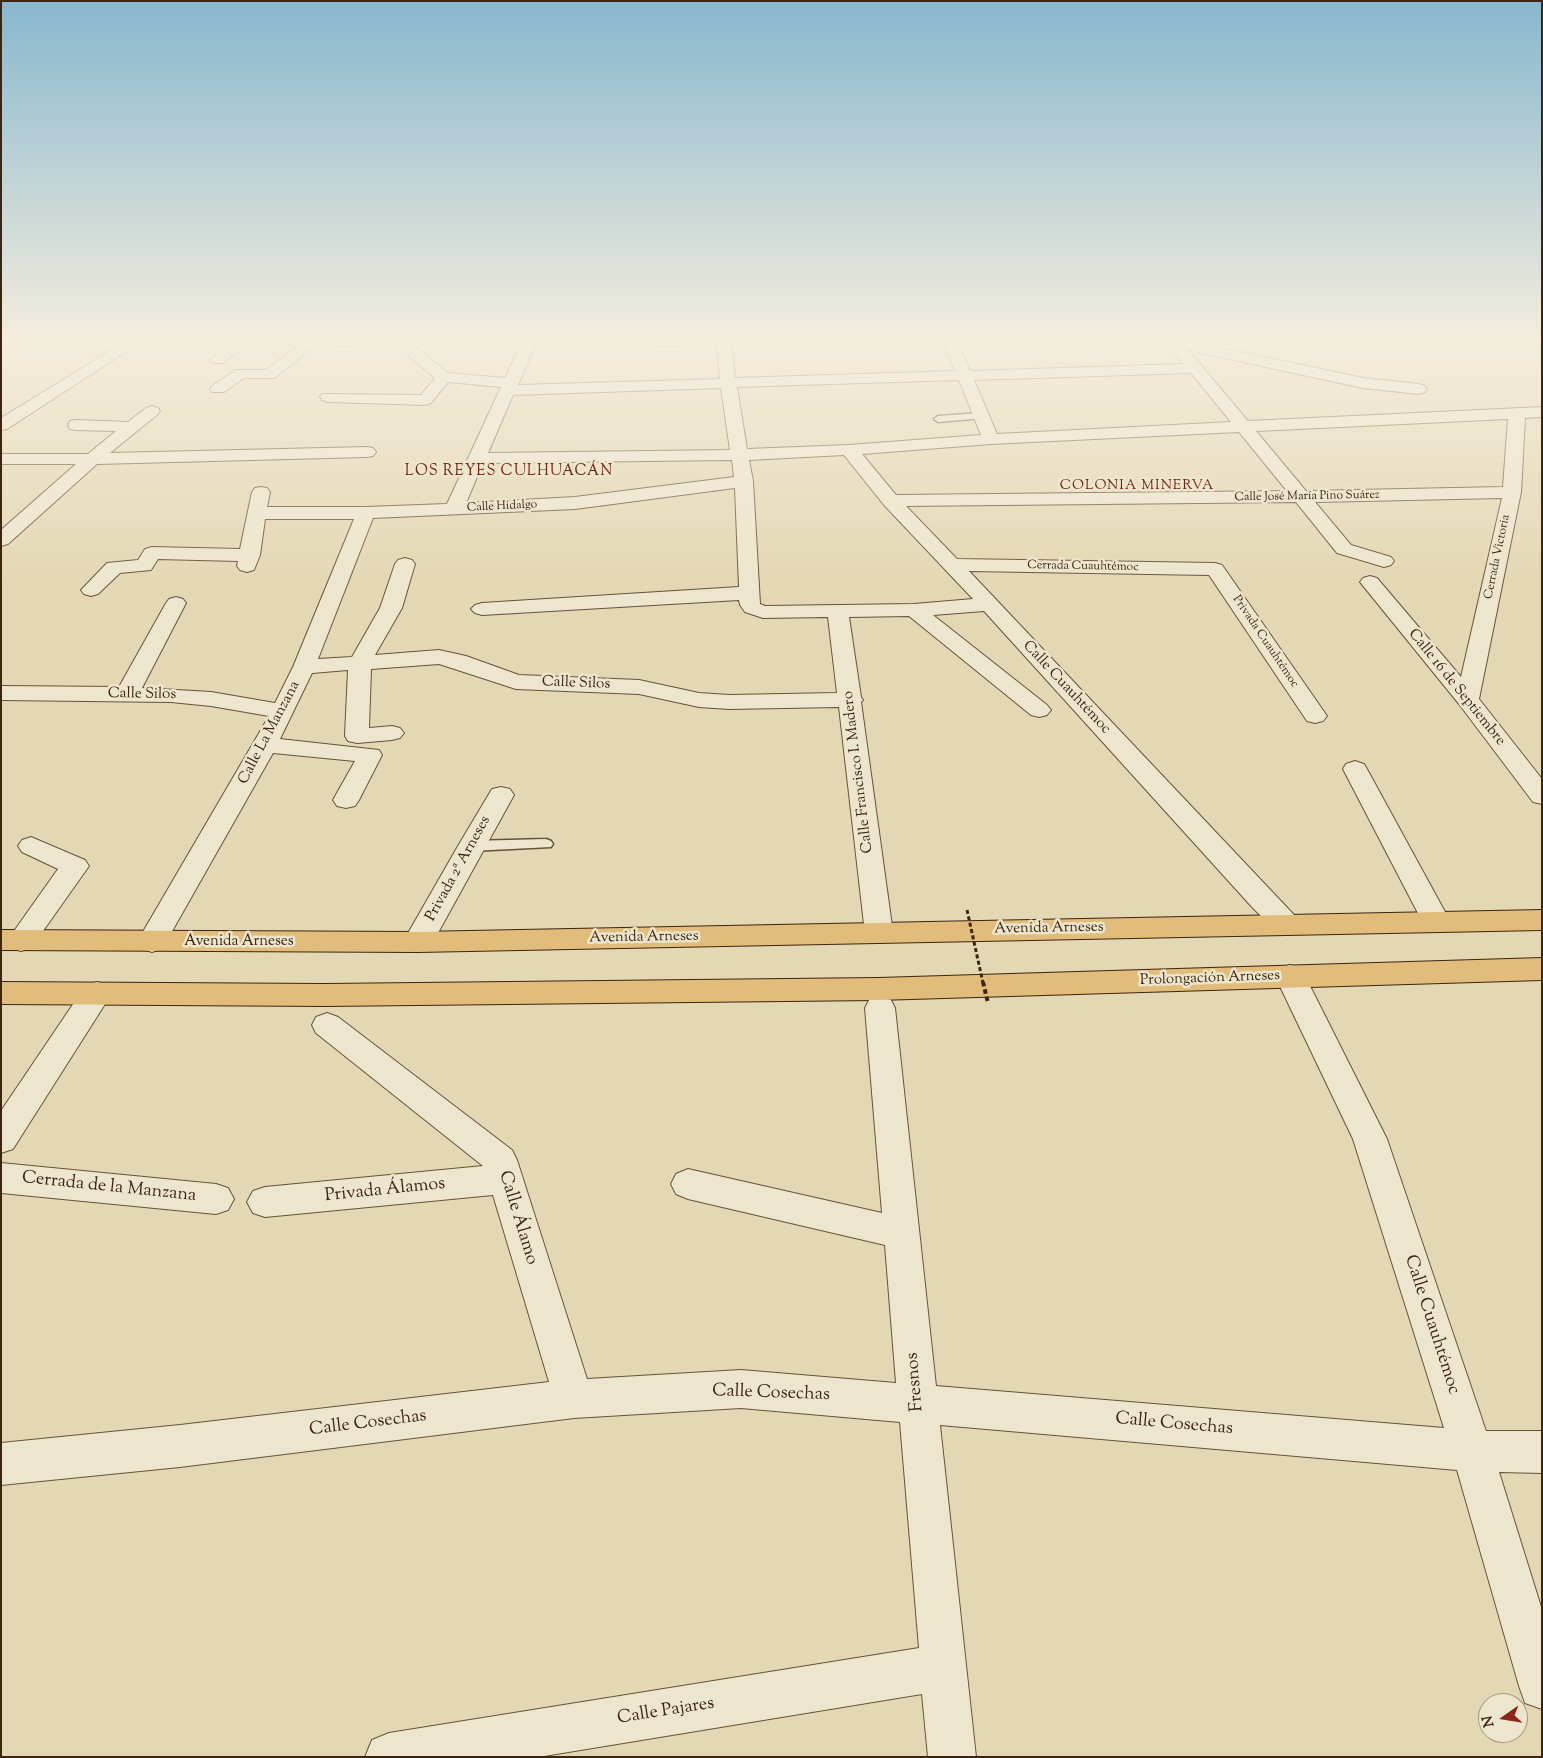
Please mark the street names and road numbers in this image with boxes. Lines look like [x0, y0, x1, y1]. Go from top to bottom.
street label: Calle José María Pino Suárez [1234, 489, 1380, 505]
street label: Calle Hidalgo [466, 498, 538, 516]
street label: Cerrada Victoria [1482, 513, 1514, 601]
street label: Cerrada Cuauhtémoc [1027, 559, 1139, 575]
street label: Privada Cuauhtémoc [1229, 593, 1301, 691]
street label: Calle 16 de Septiembre [1403, 626, 1509, 750]
street label: Calle Cuauhtémoc [1018, 638, 1114, 738]
street label: Calle Silos [541, 674, 611, 694]
street label: Calle La Manzana [235, 678, 305, 788]
street label: Calle Silos [108, 685, 176, 705]
street label: Calle Francisco I. Madero [840, 690, 878, 854]
street label: Privada 2ª Arneses [423, 813, 495, 925]
street label: Avenida Arneses [994, 919, 1104, 939]
street label: Avenida Arneses [589, 928, 699, 948]
street label: Avenida Arneses [184, 933, 294, 951]
street label: Prolongación Arneses [1140, 968, 1280, 990]
street label: Cerrada de la Manzana [21, 1168, 197, 1208]
street label: Calle Álamo [492, 1168, 542, 1268]
street label: Privada Álamos [324, 1174, 446, 1208]
street label: Calle Cuauhtémoc [1398, 1253, 1464, 1397]
street label: Fresnos [903, 1352, 929, 1412]
street label: Calle Cosechas [712, 1381, 830, 1407]
street label: Calle Cosechas [308, 1406, 428, 1442]
street label: Calle Cosechas [1114, 1409, 1234, 1441]
street label: Calle Pajares [616, 1694, 716, 1730]

